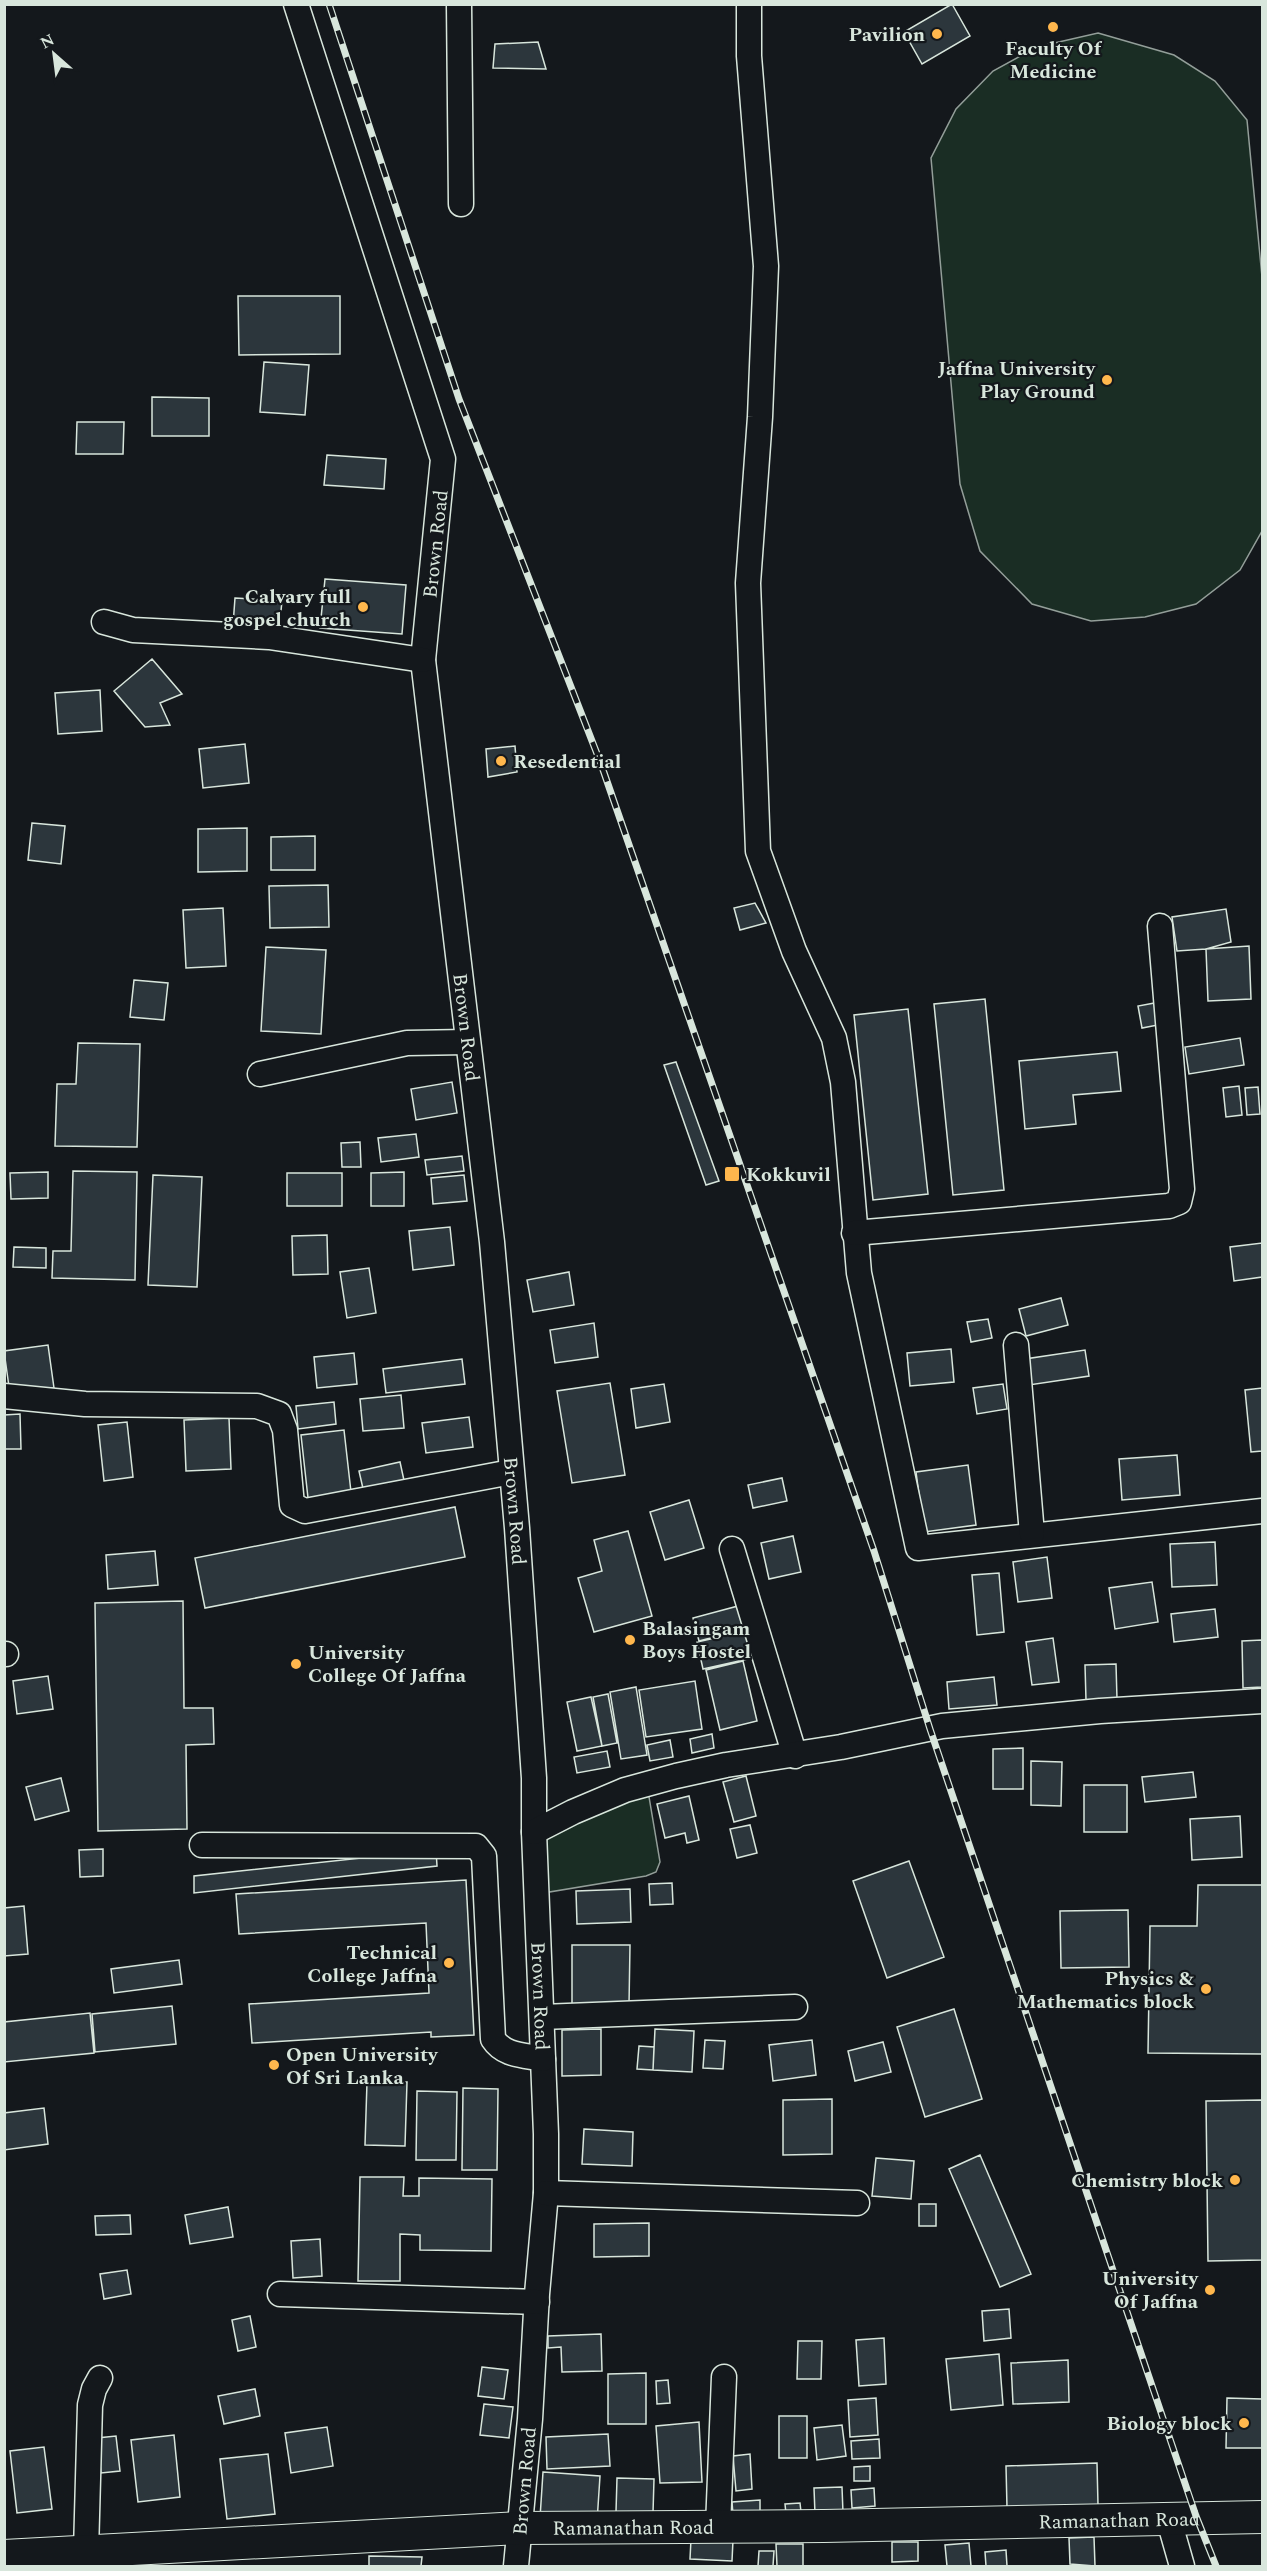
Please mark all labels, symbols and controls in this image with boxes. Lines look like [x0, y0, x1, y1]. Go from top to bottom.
place label: Pavilion [849, 20, 925, 50]
marker: Faculty Of Medicine [1046, 20, 1060, 34]
north arrow [24, 24, 84, 84]
marker: Pavilion [930, 27, 944, 41]
text: N [36, 28, 59, 55]
place label: Faculty Of Medicine [1005, 34, 1103, 87]
place label: Jaffna University Play Ground [938, 354, 1096, 407]
marker: Jaffna University Play Ground [1100, 373, 1114, 387]
street label: Brown Road [415, 488, 457, 600]
place label: Calvary full gospel church [223, 582, 351, 635]
marker: Calvary full gospel church [356, 600, 370, 614]
place label: Resedential [513, 747, 621, 777]
marker: Resedential [494, 754, 508, 768]
street label: Brown Road [444, 972, 487, 1083]
place label: Kokkuvil [746, 1160, 831, 1190]
marker: Kokkuvil [723, 1165, 741, 1183]
street label: Brown Road [495, 1455, 533, 1566]
place label: Balasingam Boys Hostel [642, 1614, 751, 1667]
marker: Balasingam Boys Hostel [623, 1633, 637, 1647]
place label: University College Of Jaffna [308, 1638, 467, 1691]
marker: University College Of Jaffna [289, 1657, 303, 1671]
place label: Technical College Jaffna [307, 1938, 438, 1991]
street label: Brown Road [522, 1941, 557, 2051]
marker: Technical College Jaffna [442, 1956, 456, 1970]
place label: Physics & Mathematics block [1017, 1964, 1195, 2017]
marker: Physics & Mathematics block [1199, 1982, 1213, 1996]
place label: Open University Of Sri Lanka [286, 2040, 439, 2093]
marker: Open University Of Sri Lanka [267, 2058, 281, 2072]
place label: Chemistry block [1071, 2166, 1223, 2196]
marker: Chemistry block [1228, 2173, 1242, 2187]
place label: University Of Jaffna [1102, 2264, 1199, 2317]
marker: University Of Jaffna [1203, 2283, 1217, 2297]
place label: Biology block [1106, 2409, 1232, 2439]
marker: Biology block [1237, 2416, 1251, 2430]
street label: Brown Road [505, 2426, 545, 2537]
street label: Ramanathan Road [1038, 2504, 1200, 2538]
street label: Ramanathan Road [552, 2513, 714, 2544]

